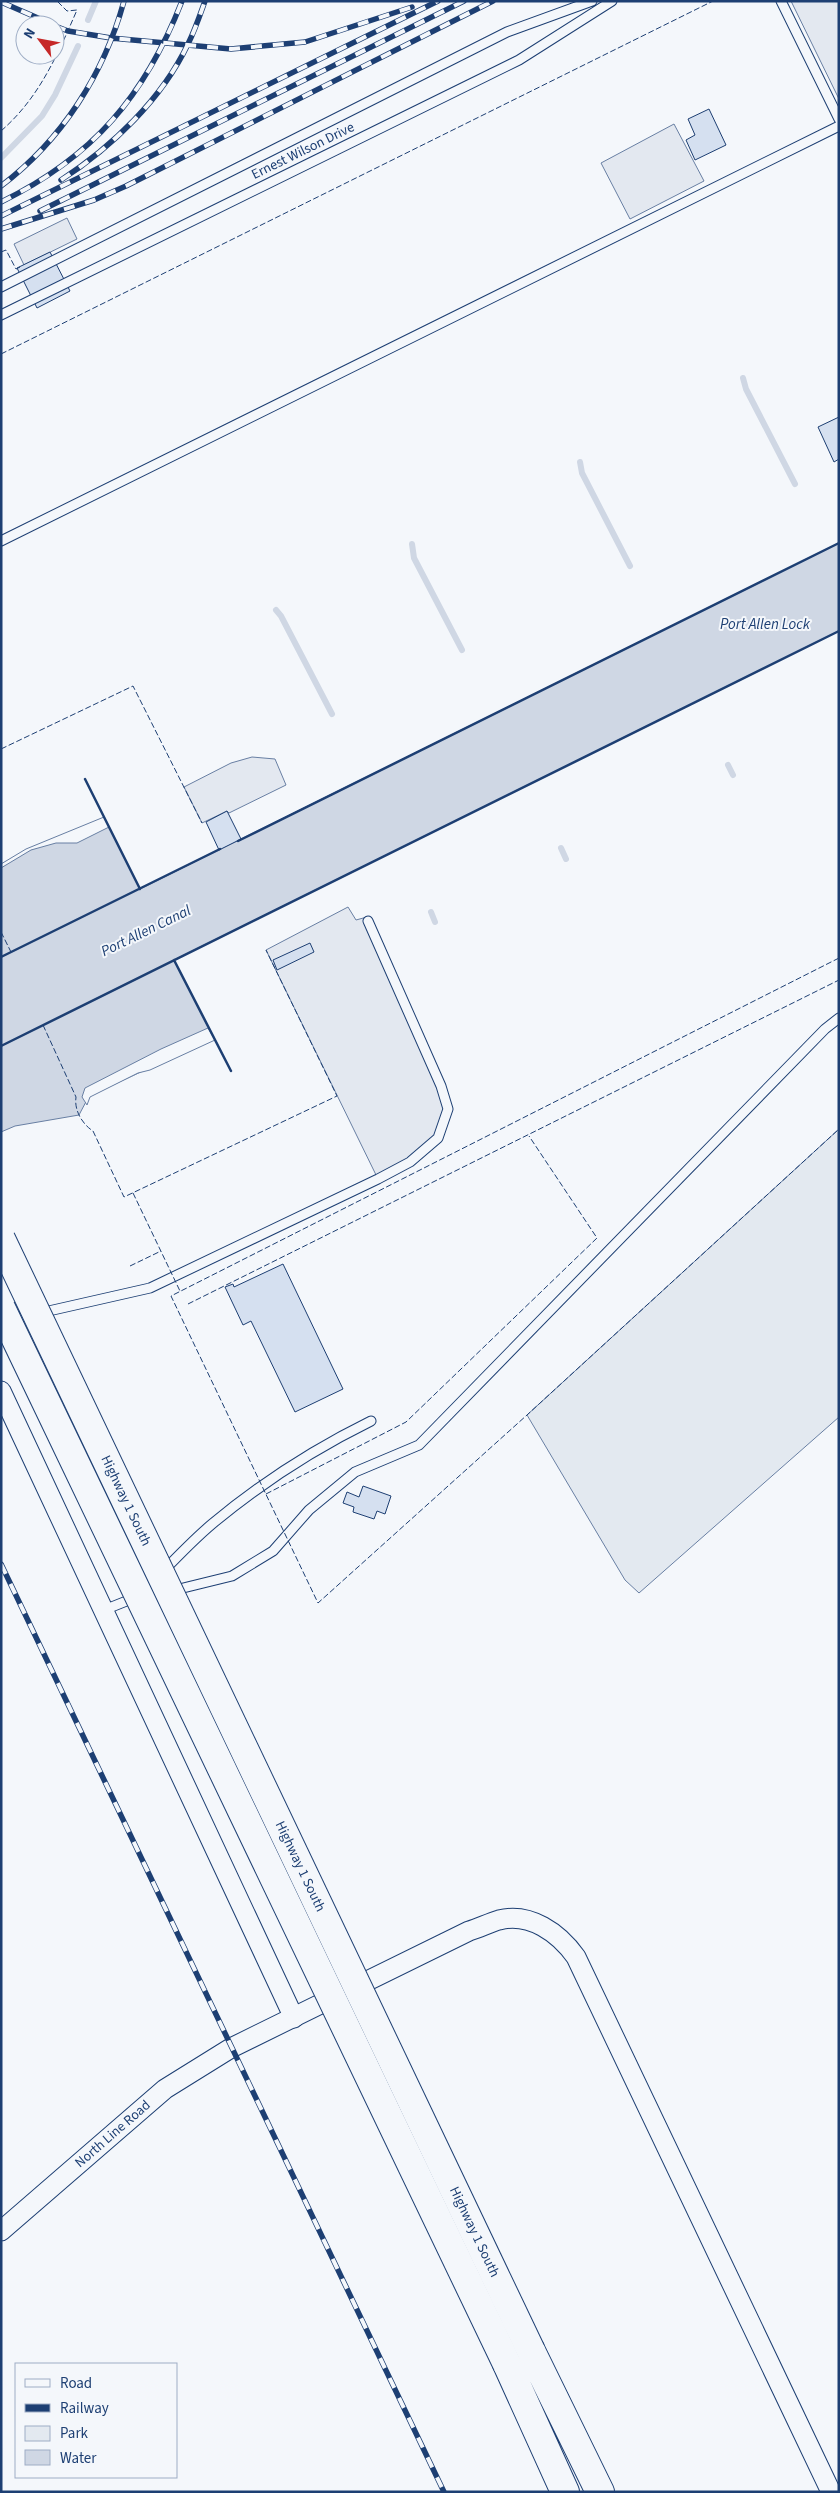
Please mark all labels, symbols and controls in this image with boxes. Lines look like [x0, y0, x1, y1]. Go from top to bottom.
north arrow [15, 15, 65, 65]
text: N [19, 24, 41, 43]
street label: Ernest Wilson Drive [248, 117, 358, 185]
water label: Port Allen Lock [720, 614, 811, 635]
water label: Port Allen Canal [97, 900, 195, 962]
street label: Highway 1 South [96, 1452, 156, 1550]
street label: Highway 1 South [270, 1818, 330, 1915]
street label: North Line Road [71, 2096, 155, 2173]
street label: Highway 1 South [444, 2183, 504, 2281]
legend [15, 2363, 178, 2478]
text: Road [60, 2373, 92, 2394]
text: Railway [60, 2398, 109, 2419]
text: Park [60, 2423, 89, 2444]
text: Water [60, 2448, 97, 2469]

